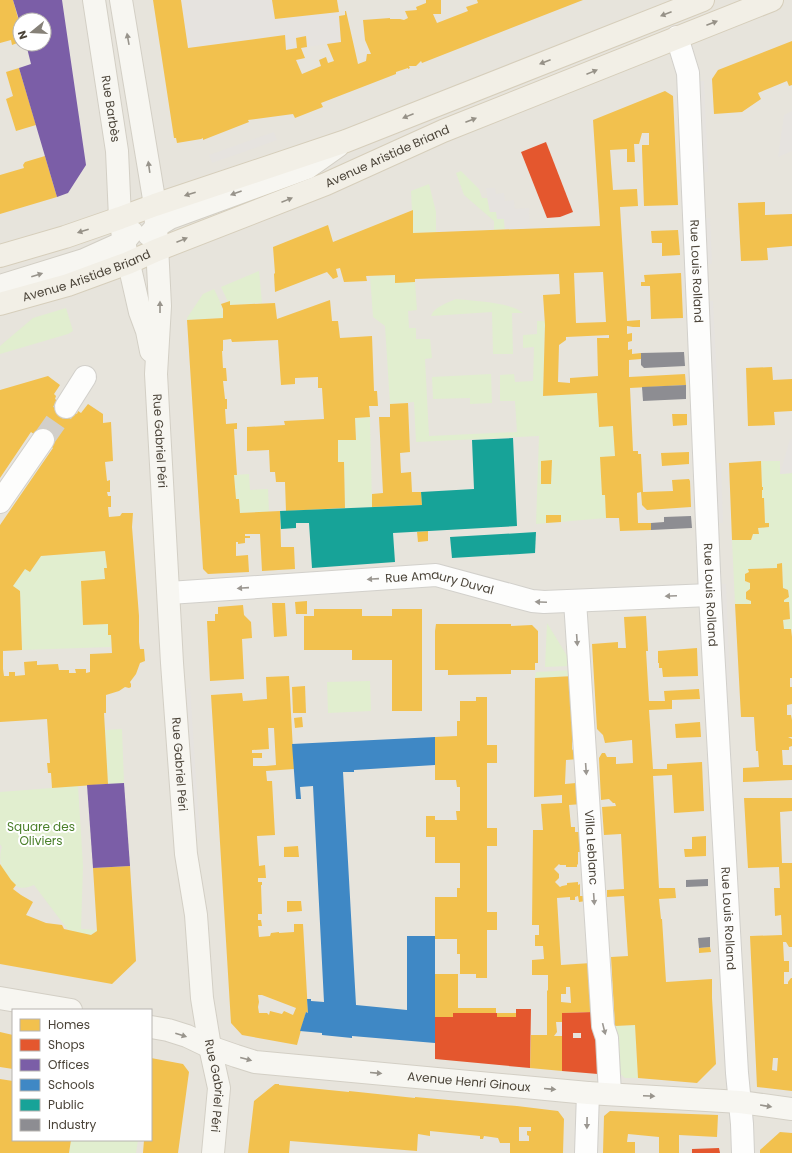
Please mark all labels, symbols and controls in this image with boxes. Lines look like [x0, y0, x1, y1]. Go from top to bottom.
north arrow [12, 12, 52, 52]
one-way arrow [660, 12, 672, 18]
one-way arrow [707, 20, 719, 26]
text: N [14, 29, 31, 42]
one-way arrow [125, 32, 131, 45]
one-way arrow [539, 59, 551, 65]
one-way arrow [586, 69, 598, 75]
street label: Rue Barbès [98, 74, 125, 143]
one-way arrow [402, 113, 413, 119]
one-way arrow [465, 117, 476, 123]
street label: Avenue Aristide Briand [322, 120, 452, 191]
one-way arrow [146, 161, 152, 173]
one-way arrow [183, 191, 195, 197]
one-way arrow [229, 191, 241, 197]
one-way arrow [282, 196, 294, 202]
street label: Rue Louis Rolland [686, 219, 708, 323]
one-way arrow [77, 228, 89, 234]
one-way arrow [176, 237, 188, 243]
street label: Avenue Aristide Briand [20, 245, 153, 305]
one-way arrow [32, 271, 44, 277]
one-way arrow [157, 300, 163, 313]
street label: Rue Gabriel Péri [149, 393, 171, 488]
street label: Rue Louis Rolland [700, 543, 722, 647]
street label: Rue Amaury Duval [385, 566, 496, 598]
one-way arrow [367, 576, 379, 583]
one-way arrow [237, 585, 249, 592]
one-way arrow [665, 593, 677, 600]
one-way arrow [535, 598, 547, 605]
one-way arrow [574, 634, 581, 646]
street label: Rue Gabriel Péri [168, 717, 192, 812]
one-way arrow [582, 763, 589, 775]
street label: Villa Leblanc [581, 809, 603, 885]
park label: Square des Oliviers [7, 818, 75, 849]
street label: Rue Louis Rolland [717, 866, 740, 970]
one-way arrow [591, 893, 598, 905]
legend [12, 1009, 152, 1141]
text: Homes [48, 1016, 90, 1033]
one-way arrow [601, 1023, 607, 1035]
one-way arrow [175, 1032, 187, 1038]
text: Shops [48, 1036, 85, 1053]
street label: Rue Gabriel Péri [201, 1038, 228, 1133]
text: Offices [48, 1056, 89, 1073]
one-way arrow [241, 1056, 253, 1062]
street label: Avenue Henri Ginoux [407, 1067, 532, 1096]
one-way arrow [370, 1069, 382, 1076]
text: Schools [48, 1076, 95, 1093]
one-way arrow [544, 1085, 556, 1092]
one-way arrow [643, 1093, 655, 1100]
text: Public [48, 1096, 84, 1113]
one-way arrow [760, 1103, 772, 1109]
text: Industry [48, 1116, 97, 1133]
one-way arrow [583, 1117, 590, 1129]

